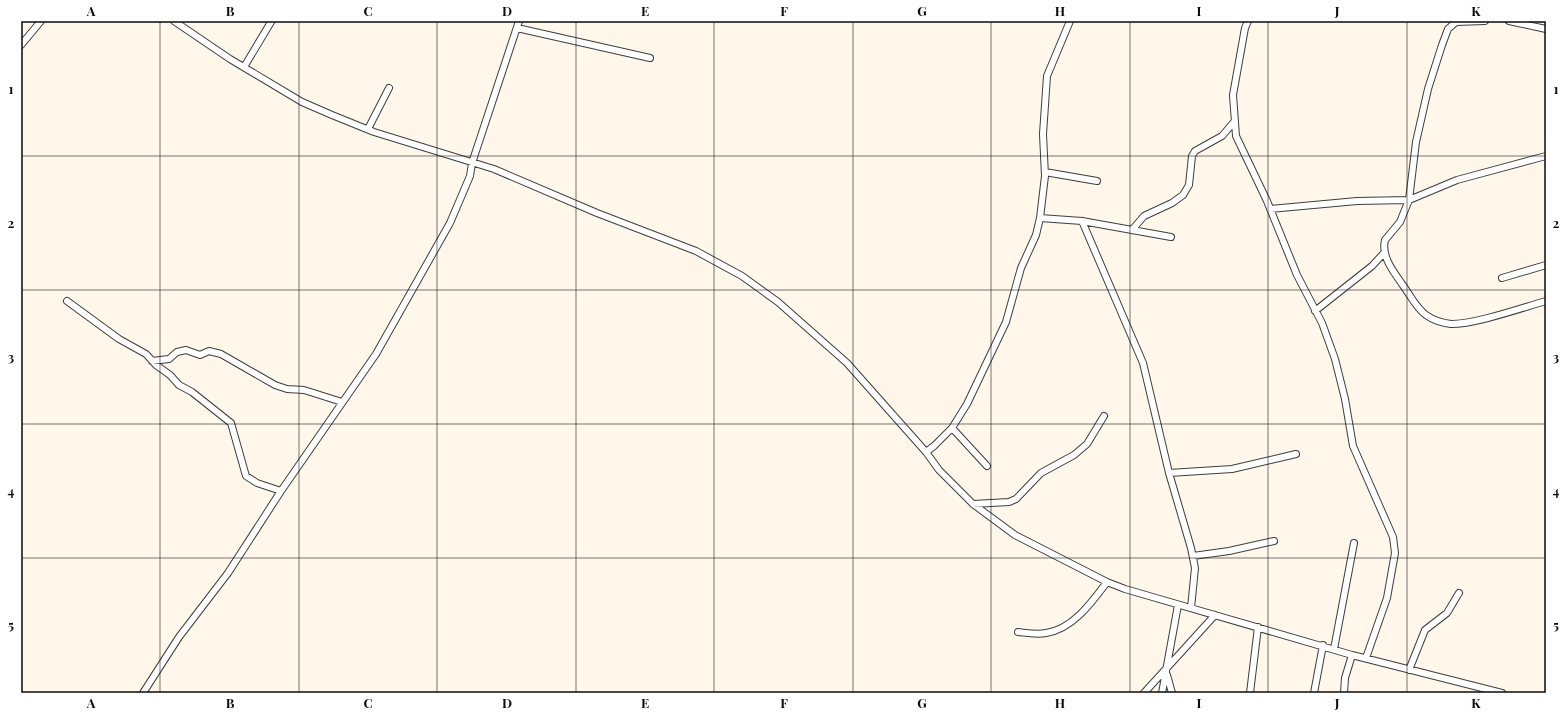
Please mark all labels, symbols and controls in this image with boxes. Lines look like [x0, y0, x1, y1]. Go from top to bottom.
text: A [86, 2, 96, 19]
text: B [226, 2, 235, 19]
text: C [363, 2, 373, 19]
text: D [502, 2, 512, 19]
text: E [641, 2, 649, 19]
text: F [780, 2, 788, 19]
text: G [917, 2, 927, 19]
text: H [1055, 2, 1065, 19]
text: I [1197, 2, 1202, 19]
text: J [1334, 2, 1340, 19]
text: K [1471, 2, 1481, 19]
text: 1 [9, 80, 14, 97]
text: 1 [1554, 80, 1559, 97]
text: 2 [8, 214, 15, 231]
text: 2 [1553, 214, 1560, 231]
text: 3 [8, 348, 14, 365]
text: 3 [1553, 348, 1559, 365]
text: 4 [8, 482, 15, 499]
text: 4 [1553, 482, 1560, 499]
text: 5 [8, 616, 14, 633]
text: 5 [1553, 616, 1559, 633]
text: A [86, 694, 96, 711]
text: B [226, 694, 235, 711]
text: C [363, 694, 373, 711]
text: D [502, 694, 512, 711]
text: E [641, 694, 649, 711]
text: F [780, 694, 788, 711]
text: G [917, 694, 927, 711]
text: H [1055, 694, 1065, 711]
text: I [1197, 694, 1202, 711]
text: J [1334, 694, 1340, 711]
text: K [1471, 694, 1481, 711]

